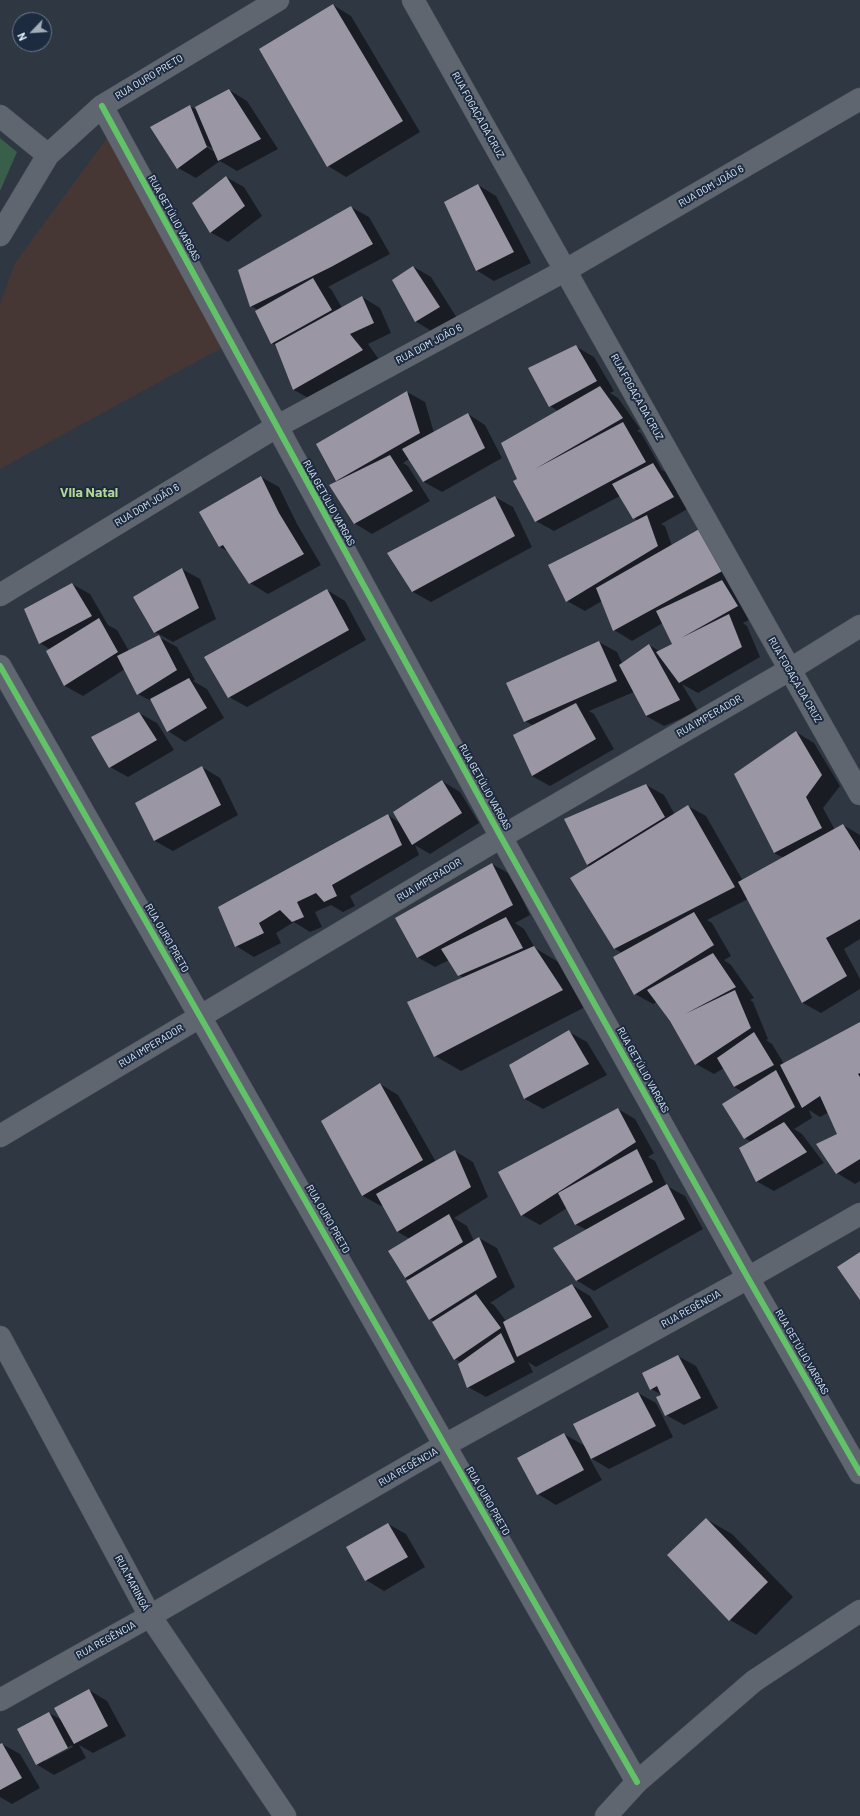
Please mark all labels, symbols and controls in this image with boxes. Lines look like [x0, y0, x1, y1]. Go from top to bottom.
north arrow [12, 12, 52, 52]
text: N [14, 31, 29, 43]
street label: RUA OURO PRETO [113, 52, 185, 102]
street label: RUA FOGAÇA DA CRUZ [449, 70, 507, 160]
street label: RUA DOM JOÃO 6 [676, 162, 746, 210]
street label: RUA GETÚLIO VARGAS [145, 173, 203, 263]
street label: RUA DOM JOÃO 6 [394, 322, 464, 366]
street label: RUA FOGAÇA DA CRUZ [608, 352, 666, 442]
street label: RUA GETÚLIO VARGAS [300, 458, 358, 548]
street label: RUA DOM JOÃO 6 [113, 481, 181, 529]
district label: Vila Natal [60, 484, 118, 500]
street label: RUA FOGAÇA DA CRUZ [766, 635, 824, 725]
street label: RUA IMPERADOR [674, 692, 744, 740]
street label: RUA GETÚLIO VARGAS [456, 742, 514, 832]
street label: RUA IMPERADOR [394, 856, 464, 904]
street label: RUA OURO PRETO [143, 902, 191, 974]
street label: RUA IMPERADOR [116, 1022, 186, 1070]
street label: RUA GETÚLIO VARGAS [614, 1025, 672, 1115]
street label: RUA OURO PRETO [304, 1183, 352, 1255]
street label: RUA REGÊNCIA [659, 1288, 723, 1330]
street label: RUA GETÚLIO VARGAS [773, 1307, 831, 1397]
street label: RUA REGÊNCIA [376, 1445, 440, 1489]
street label: RUA OURO PRETO [464, 1465, 512, 1537]
street label: RUA MARINGÁ [112, 1553, 152, 1613]
street label: RUA REGÊNCIA [74, 1619, 138, 1661]

